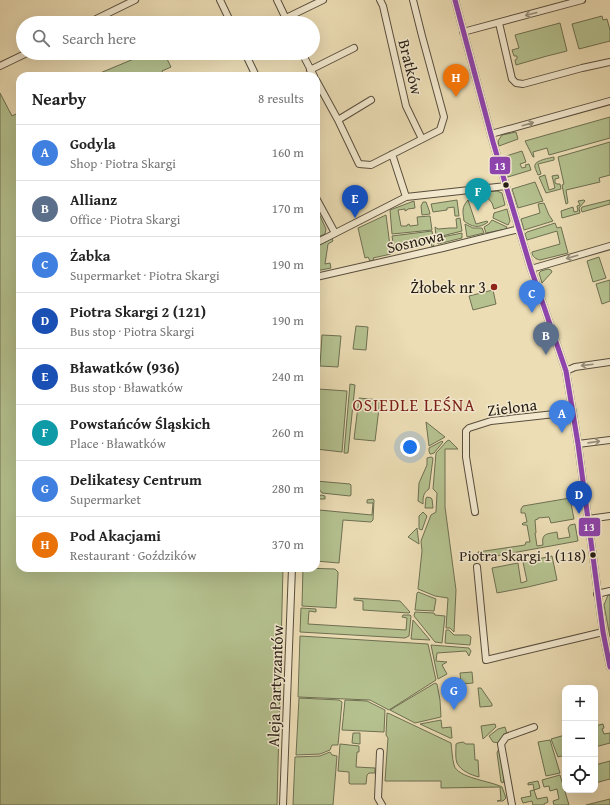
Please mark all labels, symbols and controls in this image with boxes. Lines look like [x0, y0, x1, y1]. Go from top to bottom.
one-way arrow [524, 11, 537, 18]
search box [16, 16, 320, 60]
icon: search [30, 27, 52, 49]
text: Search here [62, 28, 136, 49]
street label: Bratków [393, 37, 430, 98]
pin: H [443, 64, 469, 97]
text: Nearby [32, 86, 86, 111]
text: 8 results [258, 89, 304, 108]
one-way arrow [522, 120, 535, 127]
text: Godyla [70, 133, 116, 154]
text: A [41, 143, 49, 162]
text: 160 m [272, 143, 304, 162]
text: Shop · Piotra Skargi [70, 154, 176, 173]
line badge: 13 [489, 156, 511, 175]
text: 13 [494, 158, 506, 174]
pin: F [465, 178, 491, 211]
unlabelled marker [501, 180, 511, 190]
pin: E [342, 185, 368, 218]
text: Allianz [70, 189, 117, 210]
text: B [41, 199, 49, 218]
text: 170 m [272, 199, 304, 218]
text: Office · Piotra Skargi [70, 210, 180, 229]
street label: Sosnowa [384, 223, 446, 259]
text: Żabka [70, 245, 110, 266]
one-way arrow [566, 254, 579, 261]
text: C [41, 255, 49, 274]
text: 190 m [272, 255, 304, 274]
text: Supermarket · Piotra Skargi [70, 266, 220, 285]
place label: Żłobek nr 3 [410, 275, 486, 299]
pin: C [519, 280, 545, 313]
marker: Żłobek nr 3 [489, 282, 499, 292]
text: Piotra Skargi 2 (121) [70, 301, 206, 322]
text: D [41, 311, 49, 330]
text: 190 m [272, 311, 304, 330]
text: Bus stop · Piotra Skargi [70, 322, 194, 341]
pin: B [533, 322, 559, 355]
text: Bławatków (936) [70, 357, 180, 378]
one-way arrow [581, 361, 594, 369]
text: E [42, 367, 48, 386]
text: 240 m [272, 367, 304, 386]
text: Bus stop · Bławatków [70, 378, 183, 397]
district label: OSIEDLE LEŚNA [352, 392, 476, 417]
street label: Zielona [486, 392, 539, 422]
pin: A [549, 400, 575, 433]
text: Powstańców Śląskich [70, 413, 210, 434]
text: F [42, 423, 48, 442]
text: 260 m [272, 423, 304, 442]
text: Place · Bławatków [70, 434, 166, 453]
your location [400, 437, 420, 457]
one-way arrow [587, 438, 600, 446]
text: Delikatesy Centrum [70, 469, 202, 490]
text: G [41, 479, 49, 498]
text: 280 m [272, 479, 304, 498]
pin: D [566, 481, 592, 514]
text: Supermarket [70, 490, 141, 509]
line badge: 13 [578, 517, 601, 537]
text: 13 [583, 519, 595, 535]
text: Pod Akacjami [70, 525, 161, 546]
text: H [40, 535, 50, 554]
text: 370 m [272, 535, 304, 554]
place label: Piotra Skargi 1 (118) [459, 545, 586, 566]
text: Restaurant · Goździków [70, 546, 196, 565]
marker: Piotra Skargi 1 (118) [588, 550, 598, 560]
street label: Aleja Partyzantów [261, 624, 289, 747]
pin: G [441, 677, 467, 710]
map controls [562, 685, 598, 793]
button: + [562, 685, 598, 721]
button: − [562, 721, 598, 757]
button: locate [562, 757, 598, 793]

